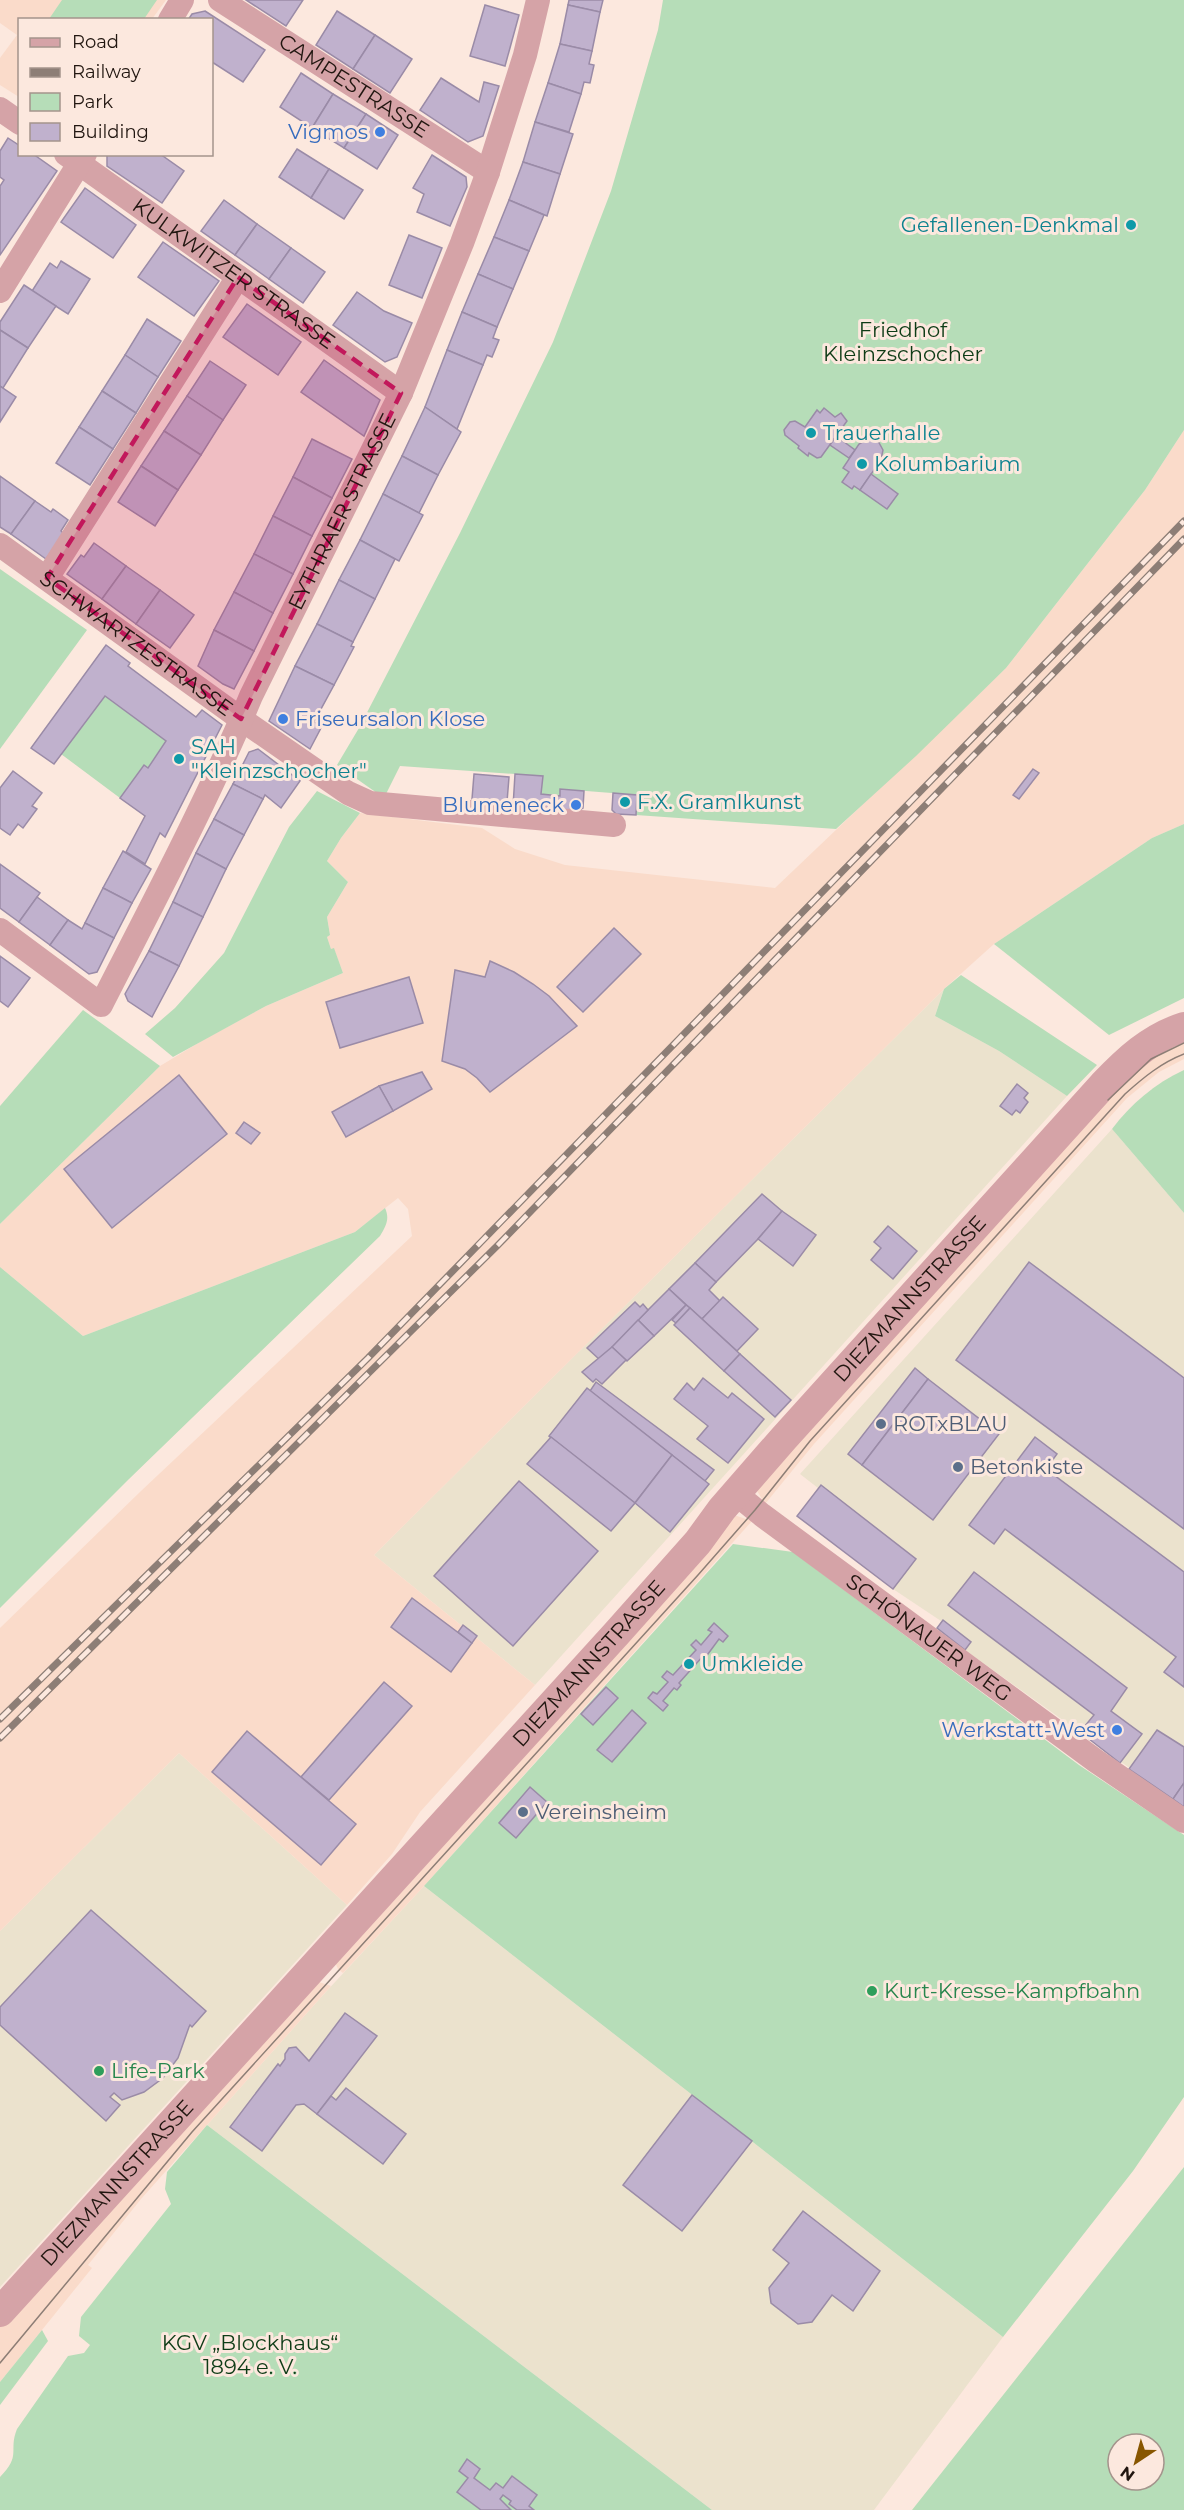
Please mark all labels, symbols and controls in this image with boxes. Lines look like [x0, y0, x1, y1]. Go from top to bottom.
legend [18, 18, 213, 156]
street label: CAMPESTRASSE [274, 28, 434, 143]
text: Road [72, 31, 119, 53]
text: Railway [72, 61, 141, 83]
text: Park [72, 91, 113, 113]
place label: Vigmos [288, 119, 368, 144]
text: Building [72, 121, 149, 143]
marker: Vigmos [373, 125, 387, 139]
street label: KULKWITZER STRASSE [128, 193, 340, 354]
place label: Gefallenen-Denkmal [901, 212, 1119, 237]
marker: Gefallenen-Denkmal [1124, 218, 1138, 232]
park label: Friedhof Kleinzschocher [823, 317, 983, 366]
street label: EYTHRAER STRASSE [283, 409, 401, 614]
place label: Trauerhalle [823, 420, 940, 445]
marker: Trauerhalle [804, 426, 818, 440]
place label: Kolumbarium [874, 451, 1021, 476]
marker: Kolumbarium [855, 457, 869, 471]
street label: SCHWARTZESTRASSE [35, 565, 238, 721]
place label: Friseursalon Klose [295, 706, 485, 731]
marker: Friseursalon Klose [276, 712, 290, 726]
place label: SAH "Kleinzschocher" [191, 734, 367, 783]
marker: SAH "Kleinzschocher" [172, 752, 186, 766]
place label: F.X. Gramlkunst [637, 789, 802, 814]
place label: Blumeneck [442, 792, 564, 817]
marker: F.X. Gramlkunst [618, 795, 632, 809]
marker: Blumeneck [569, 798, 583, 812]
street label: DIEZMANNSTRASSE [828, 1210, 991, 1387]
place label: ROTxBLAU [893, 1411, 1008, 1436]
marker: ROTxBLAU [874, 1417, 888, 1431]
place label: Betonkiste [970, 1454, 1083, 1479]
marker: Betonkiste [951, 1460, 965, 1474]
street label: SCHÖNAUER WEG [842, 1568, 1017, 1707]
street label: DIEZMANNSTRASSE [507, 1575, 670, 1752]
place label: Umkleide [701, 1651, 803, 1676]
marker: Umkleide [682, 1657, 696, 1671]
place label: Werkstatt-West [941, 1717, 1105, 1742]
marker: Werkstatt-West [1110, 1723, 1124, 1737]
place label: Vereinsheim [535, 1799, 667, 1824]
marker: Vereinsheim [516, 1805, 530, 1819]
place label: Kurt-Kresse-Kampfbahn [884, 1978, 1140, 2003]
marker: Kurt-Kresse-Kampfbahn [865, 1984, 879, 1998]
place label: Life-Park [111, 2058, 205, 2083]
marker: Life-Park [92, 2064, 106, 2078]
street label: DIEZMANNSTRASSE [35, 2095, 198, 2271]
park label: KGV „Blockhaus“ 1894 e. V. [162, 2330, 338, 2379]
north arrow [1106, 2432, 1166, 2492]
text: N [1117, 2462, 1138, 2485]

